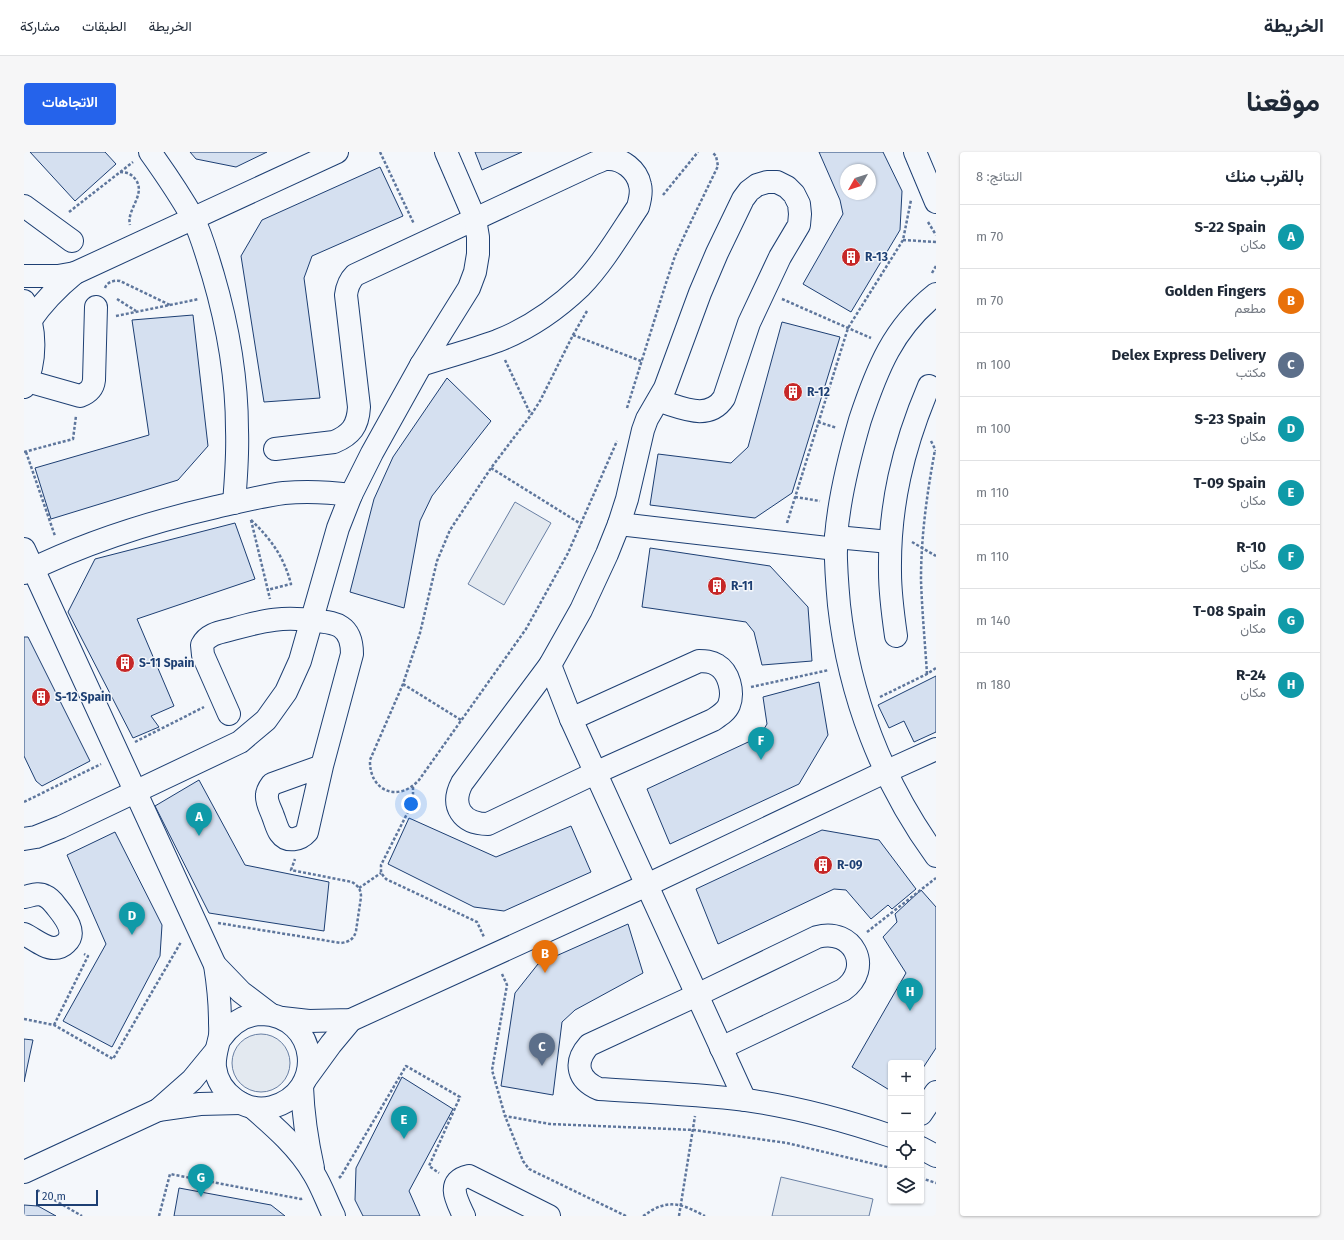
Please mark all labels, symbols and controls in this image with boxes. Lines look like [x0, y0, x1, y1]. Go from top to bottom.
text: الخريطة [1264, 14, 1324, 37]
text: مشاركة [20, 18, 60, 35]
text: الطبقات [82, 18, 126, 35]
text: الخريطة [148, 18, 192, 35]
button: الاتجاهات [24, 83, 116, 125]
text: موقعنا [1246, 85, 1320, 118]
north arrow [840, 164, 876, 200]
text: بالقرب منك [1225, 166, 1304, 187]
text: النتائج: 8 [976, 169, 1022, 184]
text: S-22 Spain [1194, 218, 1266, 236]
text: 70 m [976, 229, 1003, 244]
text: A [1287, 229, 1295, 244]
text: مكان [1240, 237, 1266, 252]
building icon: R-13 [840, 246, 862, 268]
place label: R-13 [865, 250, 888, 264]
text: Golden Fingers [1165, 282, 1266, 300]
text: 70 m [976, 293, 1003, 308]
text: B [1287, 293, 1295, 308]
text: مطعم [1235, 301, 1266, 316]
text: Delex Express Delivery [1112, 346, 1266, 364]
text: 100 m [976, 357, 1011, 372]
text: C [1287, 357, 1295, 372]
text: مكتب [1236, 365, 1266, 380]
building icon: R-12 [782, 381, 804, 403]
place label: R-12 [807, 385, 830, 399]
text: S-23 Spain [1195, 410, 1266, 428]
text: 100 m [976, 421, 1011, 436]
text: D [1287, 421, 1295, 436]
text: مكان [1240, 429, 1266, 444]
text: T-09 Spain [1193, 474, 1266, 492]
text: 110 m [976, 485, 1009, 500]
text: E [1288, 485, 1294, 500]
text: مكان [1240, 493, 1266, 508]
text: R-10 [1236, 538, 1266, 556]
text: 110 m [976, 549, 1009, 564]
text: F [1288, 549, 1294, 564]
text: مكان [1240, 557, 1266, 572]
building icon: R-11 [706, 575, 728, 597]
place label: R-11 [731, 579, 753, 593]
text: T-08 Spain [1193, 602, 1266, 620]
text: 140 m [976, 613, 1010, 628]
text: G [1287, 613, 1295, 628]
text: مكان [1240, 621, 1266, 636]
building icon: S-11 Spain [114, 652, 136, 674]
place label: S-11 Spain [139, 656, 195, 670]
text: R-24 [1236, 666, 1266, 684]
text: 180 m [976, 677, 1011, 692]
text: H [1287, 677, 1295, 692]
text: مكان [1240, 685, 1266, 700]
building icon: S-12 Spain [30, 686, 52, 708]
place label: S-12 Spain [55, 690, 111, 704]
pin: F [748, 727, 774, 760]
your location [401, 794, 421, 814]
pin: A [186, 803, 212, 836]
building icon: R-09 [812, 854, 834, 876]
place label: R-09 [837, 858, 863, 872]
pin: D [119, 902, 145, 935]
pin: B [532, 940, 558, 973]
pin: H [897, 978, 923, 1011]
pin: C [529, 1033, 555, 1066]
map controls [888, 1060, 924, 1204]
button: + [888, 1060, 924, 1096]
button: − [888, 1096, 924, 1132]
pin: E [391, 1106, 417, 1139]
button: locate [888, 1132, 924, 1168]
pin: G [188, 1164, 214, 1197]
button: layers [888, 1168, 924, 1204]
scale bar [36, 1188, 98, 1207]
text: 20 m [42, 1190, 66, 1203]

